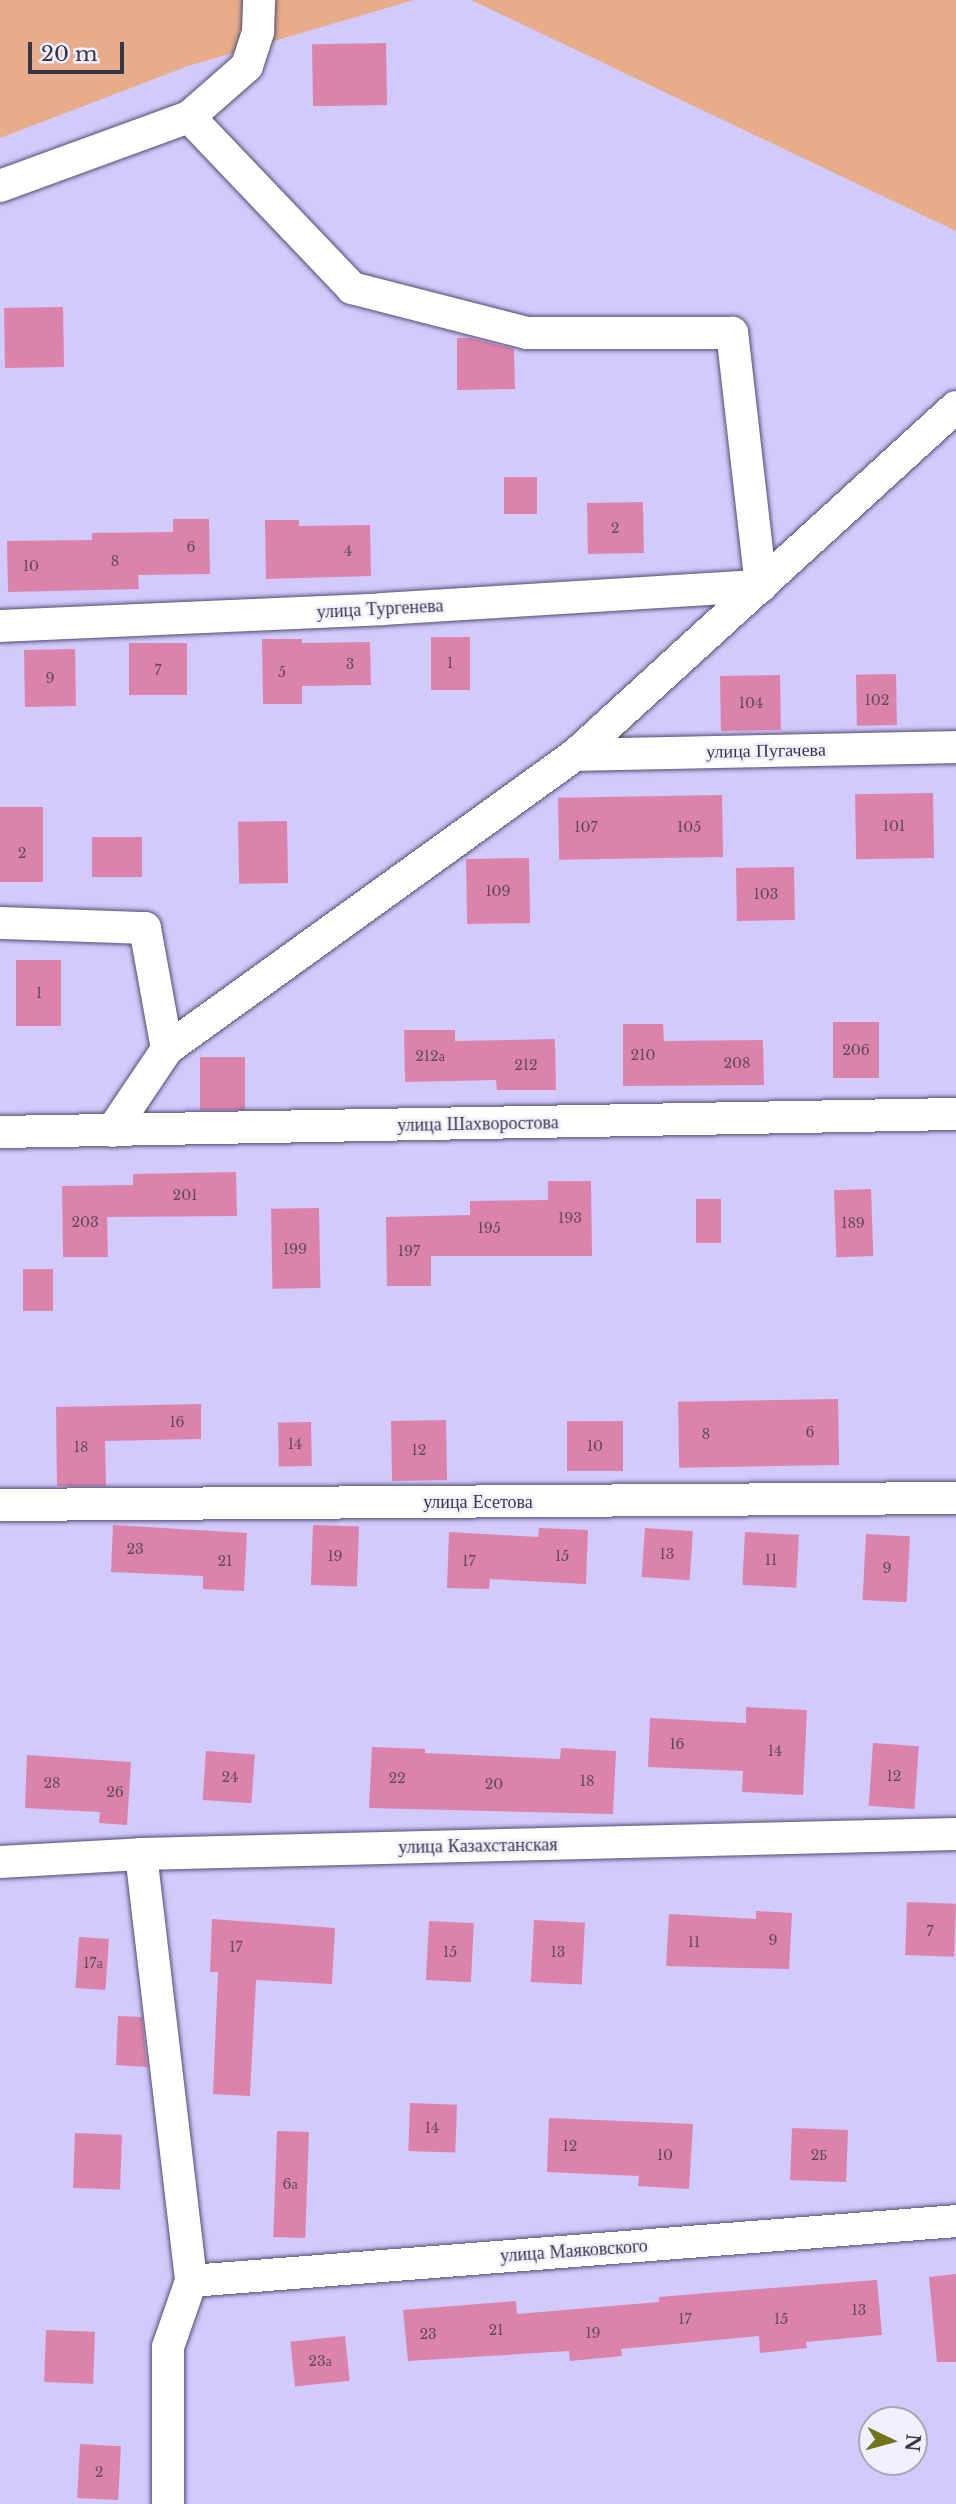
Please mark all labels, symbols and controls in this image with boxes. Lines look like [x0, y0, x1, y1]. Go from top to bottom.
scale bar [32, 28, 128, 72]
text: 20 m [41, 41, 98, 67]
house number: 2 [611, 520, 619, 536]
house number: 6 [186, 539, 196, 555]
house number: 4 [344, 543, 352, 559]
house number: 8 [111, 553, 119, 569]
house number: 10 [23, 558, 39, 574]
street label: улица Тургенева [316, 595, 444, 623]
house number: 1 [447, 655, 453, 671]
house number: 3 [346, 656, 354, 672]
house number: 7 [154, 662, 162, 678]
house number: 5 [278, 664, 286, 680]
house number: 9 [45, 670, 55, 686]
house number: 102 [865, 692, 889, 708]
house number: 104 [739, 695, 763, 711]
street label: улица Пугачева [706, 739, 826, 763]
house number: 101 [883, 818, 905, 834]
house number: 107 [574, 819, 598, 835]
house number: 105 [677, 819, 701, 835]
house number: 2 [18, 845, 26, 861]
house number: 109 [485, 883, 511, 899]
house number: 103 [754, 886, 778, 902]
house number: 1 [36, 985, 42, 1001]
house number: 206 [842, 1042, 870, 1058]
house number: 210 [631, 1047, 655, 1063]
house number: 212а [415, 1048, 445, 1064]
house number: 208 [723, 1055, 751, 1071]
house number: 212 [514, 1057, 538, 1073]
street label: улица Шахворостова [397, 1112, 559, 1136]
house number: 201 [173, 1187, 197, 1203]
house number: 193 [558, 1210, 582, 1226]
house number: 203 [71, 1214, 99, 1230]
house number: 189 [841, 1215, 865, 1231]
house number: 195 [477, 1220, 501, 1236]
house number: 199 [283, 1241, 307, 1257]
house number: 197 [398, 1243, 420, 1259]
house number: 16 [169, 1414, 185, 1430]
house number: 6 [805, 1424, 815, 1440]
house number: 8 [702, 1426, 710, 1442]
house number: 14 [288, 1436, 302, 1452]
house number: 10 [587, 1438, 603, 1454]
house number: 18 [74, 1439, 88, 1455]
house number: 12 [412, 1442, 426, 1458]
street label: улица Есетова [423, 1491, 533, 1513]
house number: 23 [126, 1541, 144, 1557]
house number: 13 [660, 1546, 674, 1562]
house number: 19 [327, 1548, 343, 1564]
house number: 15 [555, 1548, 569, 1564]
house number: 11 [765, 1552, 777, 1568]
house number: 21 [218, 1553, 232, 1569]
house number: 17 [462, 1553, 476, 1569]
house number: 9 [882, 1560, 892, 1576]
house number: 16 [669, 1736, 685, 1752]
house number: 14 [768, 1743, 782, 1759]
house number: 12 [887, 1768, 901, 1784]
house number: 24 [222, 1769, 238, 1785]
house number: 22 [388, 1770, 406, 1786]
house number: 18 [580, 1773, 594, 1789]
house number: 28 [43, 1775, 61, 1791]
house number: 20 [485, 1776, 503, 1792]
house number: 26 [106, 1784, 124, 1800]
street label: улица Казахстанская [398, 1834, 558, 1858]
house number: 7 [926, 1923, 934, 1939]
house number: 9 [768, 1932, 778, 1948]
house number: 11 [688, 1934, 700, 1950]
house number: 17 [229, 1939, 243, 1955]
house number: 15 [443, 1944, 457, 1960]
house number: 13 [551, 1944, 565, 1960]
house number: 17а [83, 1955, 103, 1971]
house number: 14 [425, 2120, 439, 2136]
house number: 12 [563, 2138, 577, 2154]
house number: 10 [657, 2147, 673, 2163]
house number: 2Б [811, 2147, 827, 2163]
house number: 6а [282, 2176, 298, 2192]
street label: улица Маяковского [499, 2235, 649, 2267]
house number: 13 [852, 2302, 866, 2318]
house number: 17 [678, 2311, 692, 2327]
house number: 15 [774, 2311, 788, 2327]
house number: 21 [489, 2322, 503, 2338]
house number: 19 [585, 2325, 601, 2341]
house number: 23 [419, 2326, 437, 2342]
house number: 23а [308, 2353, 332, 2369]
north arrow [858, 2406, 928, 2476]
text: N [900, 2433, 925, 2453]
house number: 2 [95, 2464, 103, 2480]

